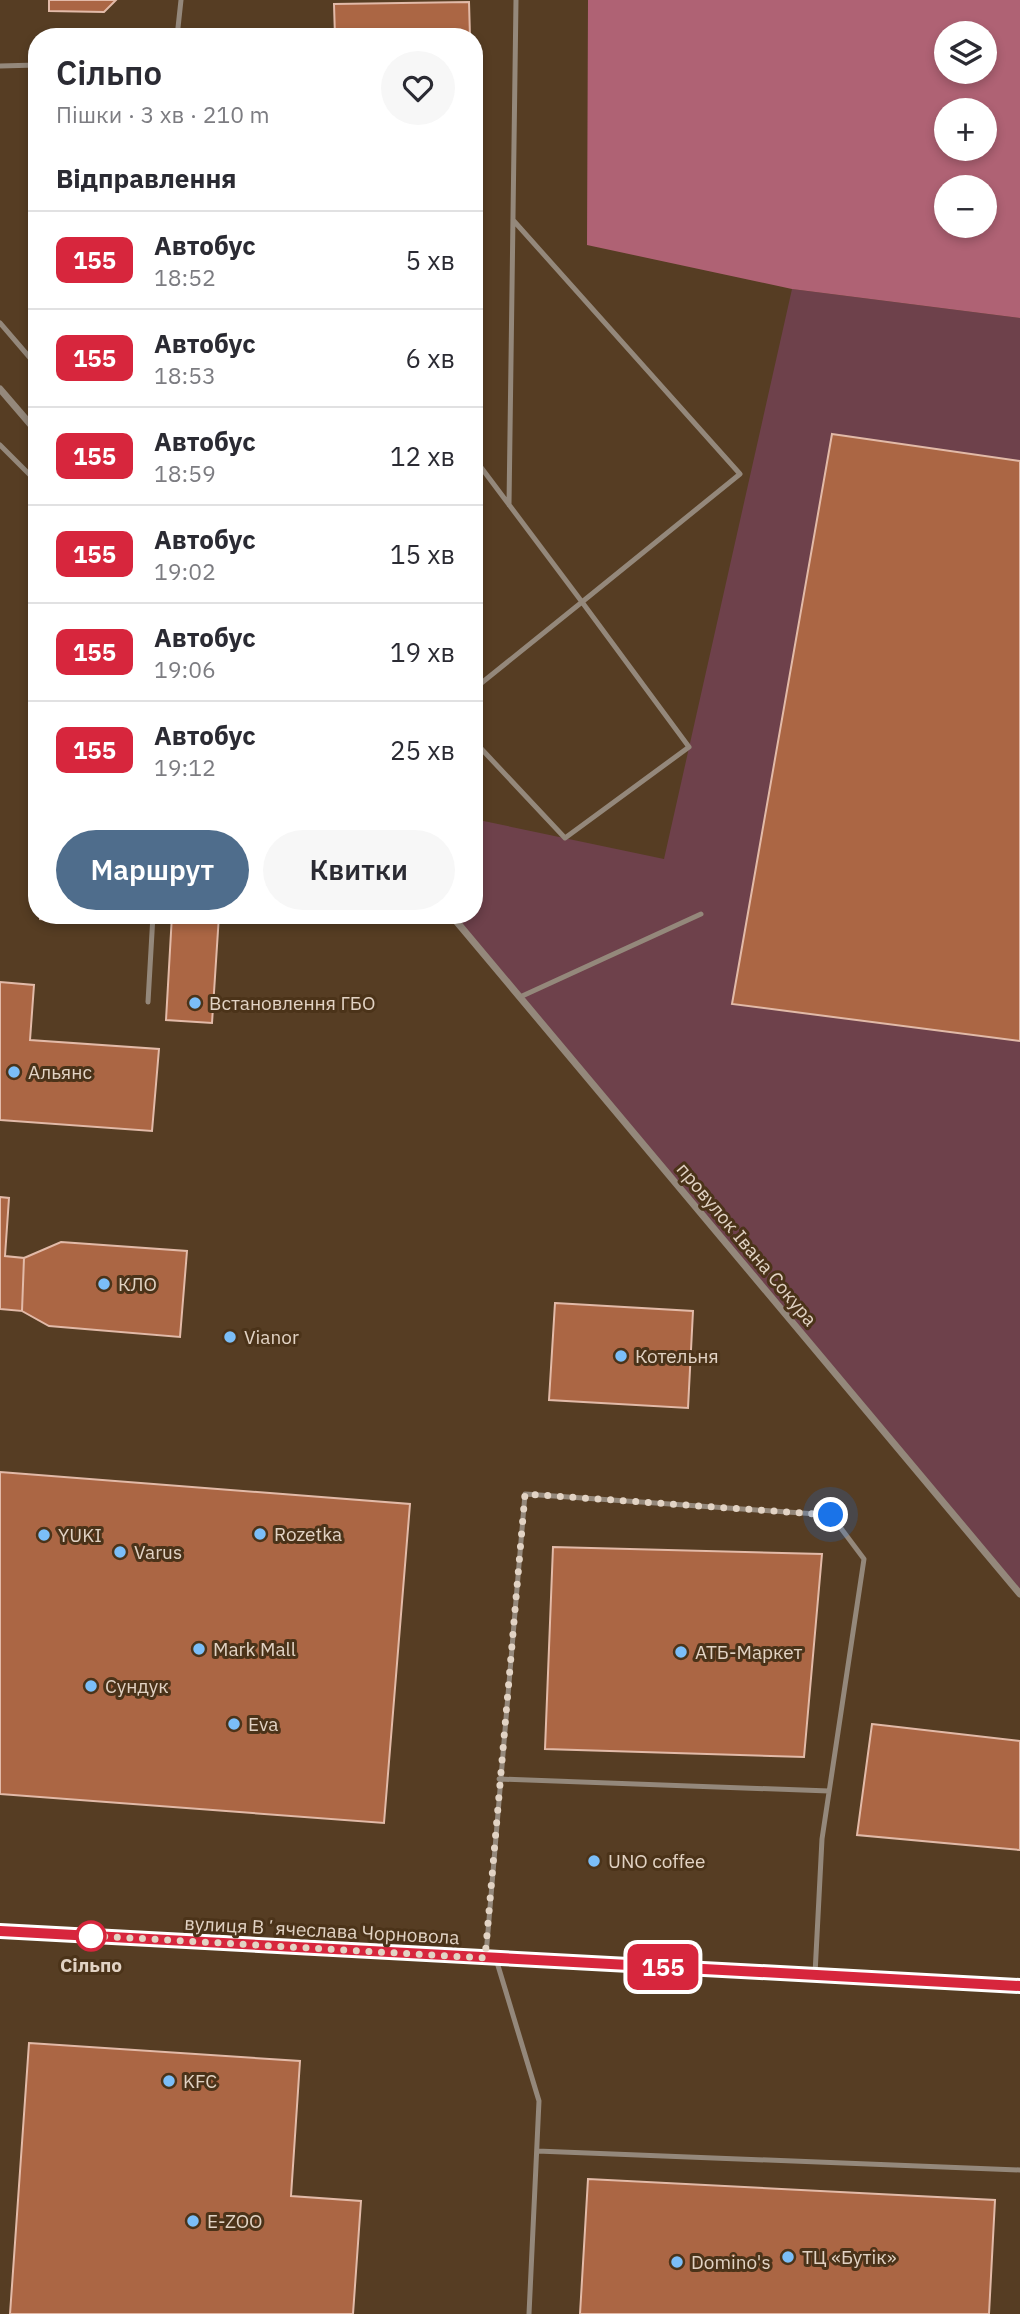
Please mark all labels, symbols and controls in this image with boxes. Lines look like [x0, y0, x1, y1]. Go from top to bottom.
map controls [934, 21, 997, 238]
button: layers [934, 21, 997, 84]
text: Сільпо [56, 51, 162, 94]
button: heart [381, 51, 455, 125]
button: + [934, 98, 997, 161]
text: Пішки · 3 хв · 210 m [56, 99, 270, 129]
text: Відправлення [56, 161, 237, 195]
button: − [934, 175, 997, 238]
text: Автобус [154, 228, 256, 262]
text: 5 хв [406, 243, 455, 277]
text: 155 [73, 244, 116, 276]
text: 18:52 [154, 262, 216, 292]
text: Автобус [154, 326, 256, 360]
text: 6 хв [406, 341, 455, 375]
text: 155 [73, 342, 116, 374]
text: 18:53 [154, 360, 216, 390]
text: Автобус [154, 424, 256, 458]
text: 12 хв [390, 439, 455, 473]
text: 155 [73, 440, 116, 472]
text: 18:59 [154, 458, 216, 488]
text: Автобус [154, 522, 256, 556]
text: 15 хв [390, 537, 455, 571]
text: 155 [73, 538, 116, 570]
text: 19:02 [154, 556, 216, 586]
text: Автобус [154, 620, 256, 654]
text: 19 хв [390, 635, 455, 669]
text: 155 [73, 636, 116, 668]
text: 19:06 [154, 654, 216, 684]
text: Автобус [154, 718, 256, 752]
text: 25 хв [390, 733, 455, 767]
text: 155 [73, 734, 116, 766]
text: 19:12 [154, 752, 216, 782]
button: Маршрут [56, 830, 249, 910]
button: Квитки [263, 830, 455, 910]
place label: Встановлення ГБО [209, 991, 375, 1015]
marker: Встановлення ГБО [187, 995, 203, 1011]
place label: Альянс [28, 1060, 92, 1084]
marker: Альянс [6, 1064, 22, 1080]
street label: провулок Івана Сокура [672, 1157, 822, 1331]
place label: КЛО [118, 1272, 157, 1296]
marker: КЛО [96, 1276, 112, 1292]
place label: Vianor [244, 1325, 299, 1349]
marker: Vianor [222, 1329, 238, 1345]
place label: Котельня [635, 1344, 719, 1368]
marker: Котельня [613, 1348, 629, 1364]
your location [813, 1497, 848, 1532]
place label: Rozetka [274, 1522, 342, 1546]
place label: YUKI [58, 1523, 102, 1547]
marker: Rozetka [252, 1526, 268, 1542]
marker: YUKI [36, 1527, 52, 1543]
place label: Varus [134, 1540, 182, 1564]
marker: Varus [112, 1544, 128, 1560]
place label: Mark Mall [213, 1637, 296, 1661]
place label: АТБ-Маркет [695, 1640, 802, 1664]
marker: Mark Mall [191, 1641, 207, 1657]
marker: АТБ-Маркет [673, 1644, 689, 1660]
place label: Сундук [105, 1674, 169, 1698]
marker: Сундук [83, 1678, 99, 1694]
place label: Eva [248, 1712, 278, 1736]
marker: Eva [226, 1716, 242, 1732]
place label: UNO coffee [608, 1849, 705, 1873]
marker: UNO coffee [586, 1853, 602, 1869]
street label: вулиця Вʼячеслава Чорновола [184, 1911, 460, 1949]
marker: Сільпо [76, 1921, 106, 1951]
line badge: 155 [623, 1944, 703, 1990]
text: 155 [641, 1951, 685, 1983]
place label: Сільпо [60, 1953, 122, 1977]
place label: KFC [183, 2069, 217, 2093]
marker: KFC [161, 2073, 177, 2089]
place label: E-ZOO [207, 2209, 263, 2233]
marker: E-ZOO [185, 2213, 201, 2229]
place label: ТЦ «Бутік» [802, 2245, 897, 2269]
marker: ТЦ «Бутік» [780, 2249, 796, 2265]
place label: Domino's [691, 2250, 771, 2274]
marker: Domino's [669, 2254, 685, 2270]

